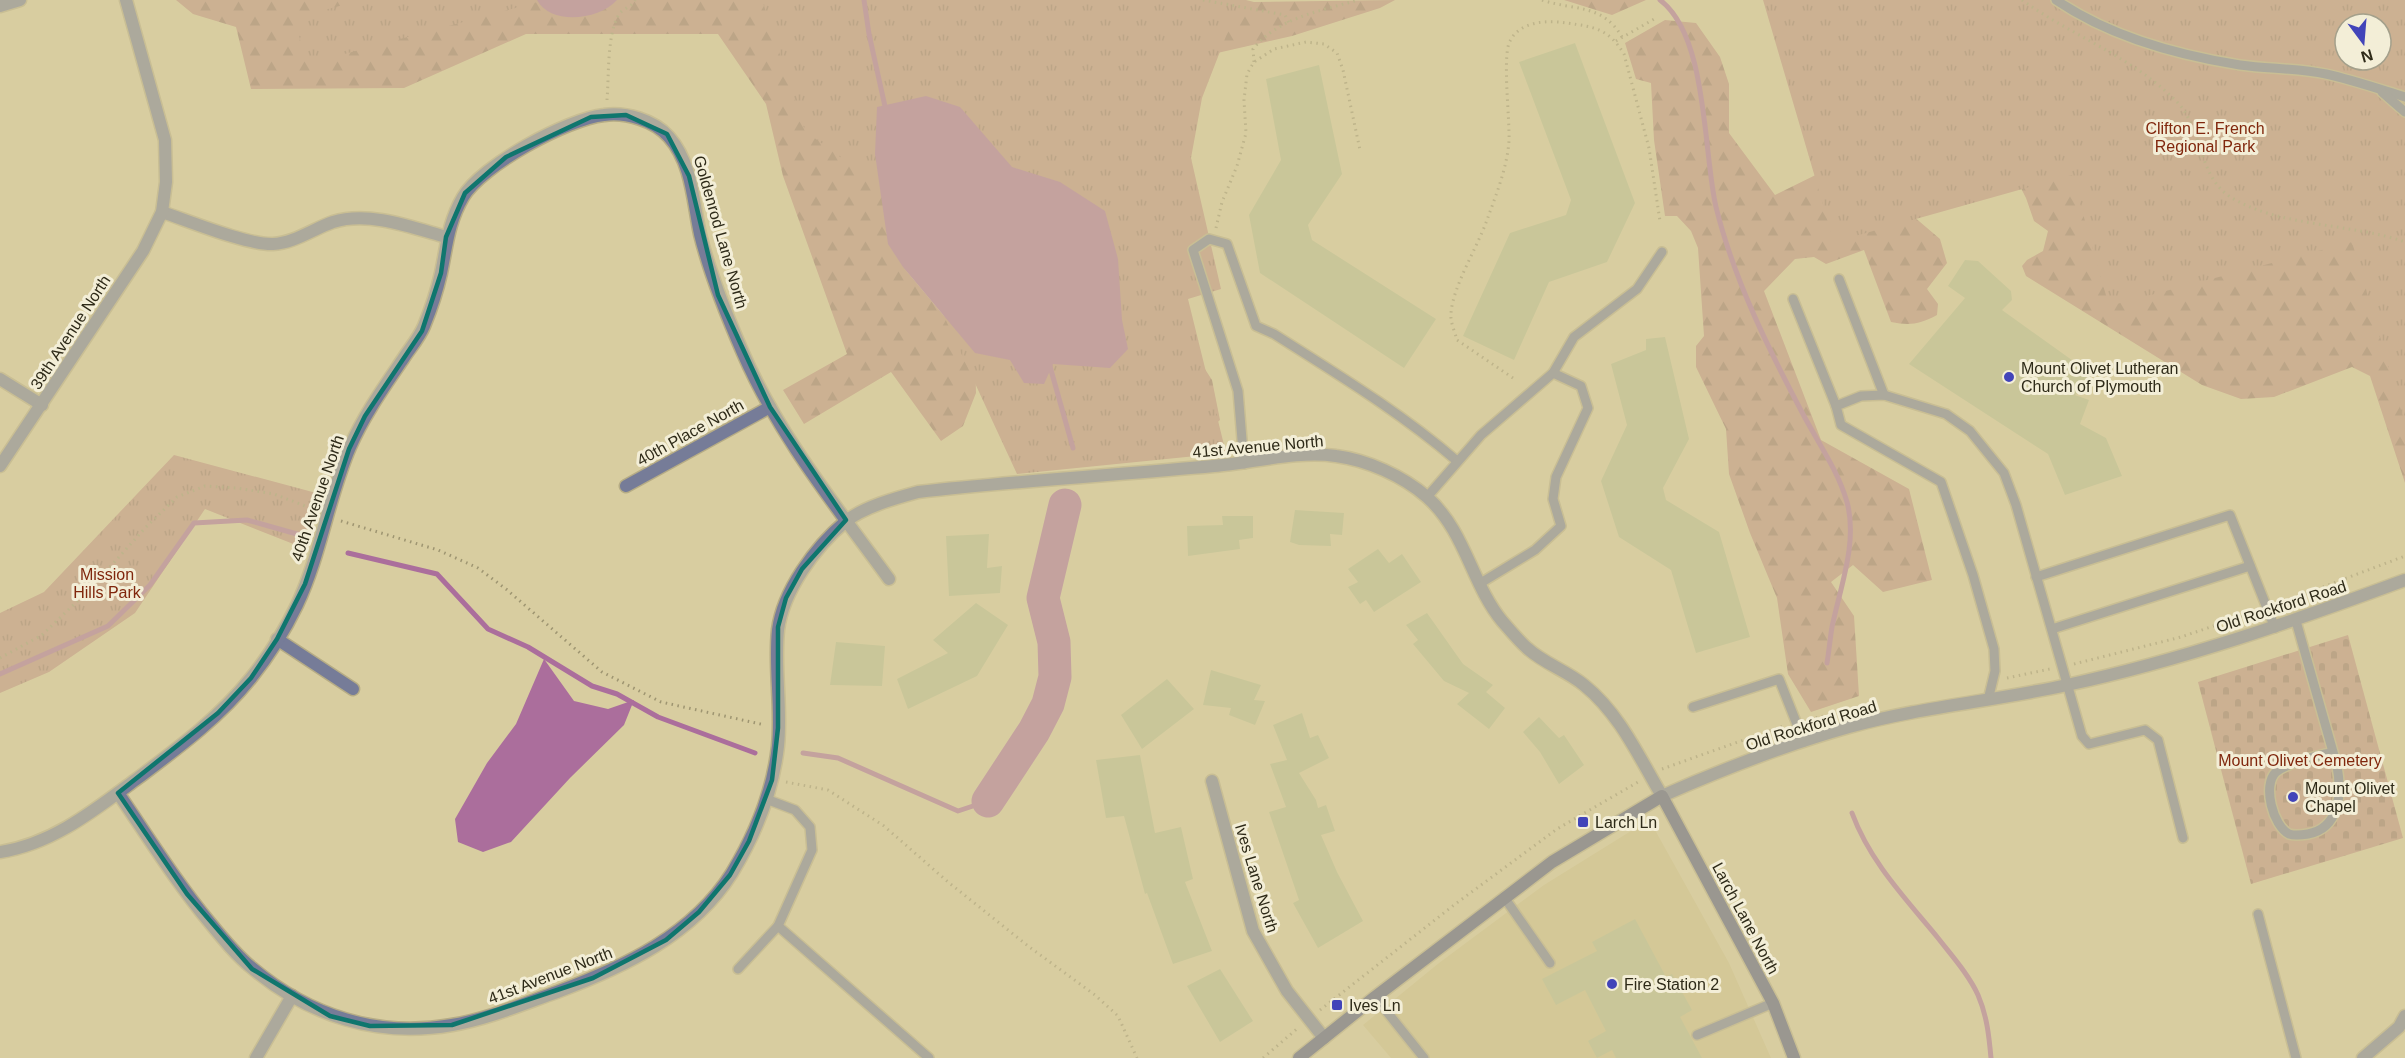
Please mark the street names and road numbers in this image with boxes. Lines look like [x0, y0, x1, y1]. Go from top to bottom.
street label: Goldenrod Lane North [691, 154, 751, 311]
street label: 39th Avenue North [27, 272, 114, 392]
street label: 40th Place North [634, 396, 746, 469]
street label: 41st Avenue North [1192, 432, 1324, 461]
street label: 40th Avenue North [288, 433, 347, 563]
street label: Old Rockford Road [2214, 577, 2348, 636]
street label: Old Rockford Road [1744, 697, 1879, 753]
street label: Ives Lane North [1232, 822, 1281, 935]
street label: Larch Lane North [1709, 860, 1782, 977]
street label: 41st Avenue North [486, 944, 615, 1007]

